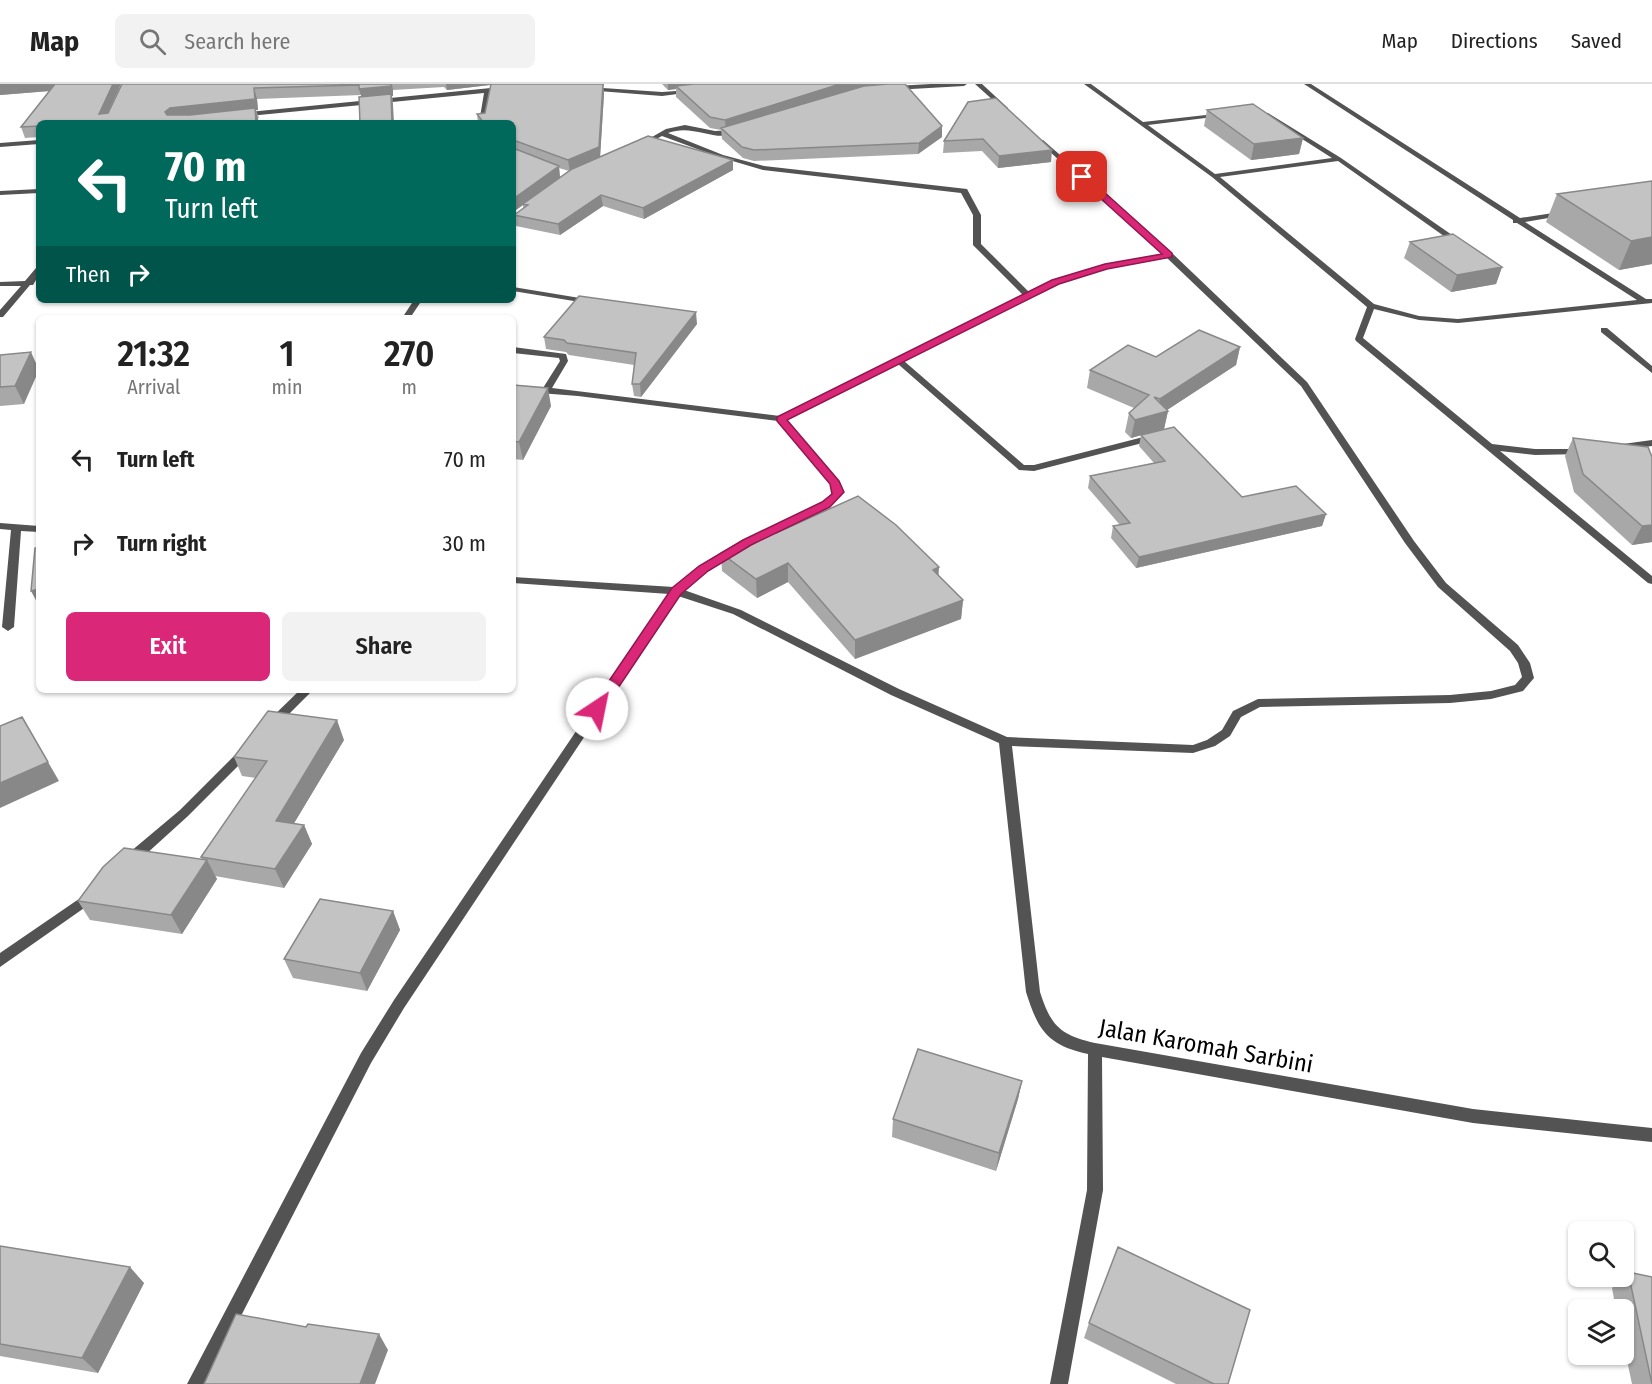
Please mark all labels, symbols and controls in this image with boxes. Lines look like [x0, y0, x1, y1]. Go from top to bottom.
search box [115, 14, 535, 68]
text: Map [30, 25, 79, 58]
icon: search [136, 25, 169, 58]
text: Search here [184, 28, 290, 55]
text: Map [1381, 28, 1418, 54]
text: Directions [1451, 28, 1538, 54]
text: Saved [1571, 28, 1622, 54]
text: 70 m [165, 142, 246, 192]
icon: left [66, 144, 144, 222]
pin [1056, 151, 1107, 202]
icon: arrive [1065, 160, 1098, 193]
text: Turn left [165, 193, 258, 225]
icon: right [122, 258, 155, 291]
text: Then [66, 261, 110, 288]
text: 21:32 [117, 332, 190, 376]
text: 1 [280, 332, 295, 376]
text: 270 [384, 332, 435, 376]
text: Arrival [127, 375, 180, 399]
text: min [272, 375, 303, 399]
text: m [402, 375, 417, 399]
icon: left [66, 443, 99, 476]
text: Turn left [117, 446, 195, 473]
text: 70 m [444, 446, 486, 473]
icon: right [66, 527, 99, 560]
text: Turn right [117, 530, 206, 557]
text: 30 m [443, 530, 486, 557]
button: Exit [66, 612, 270, 681]
button: Share [282, 612, 486, 681]
position arrow [565, 677, 629, 741]
street label: Jalan Karomah Sarbini [1097, 1013, 1315, 1079]
map controls [1568, 1221, 1634, 1365]
button: search [1568, 1221, 1634, 1287]
button: layers [1568, 1299, 1634, 1365]

